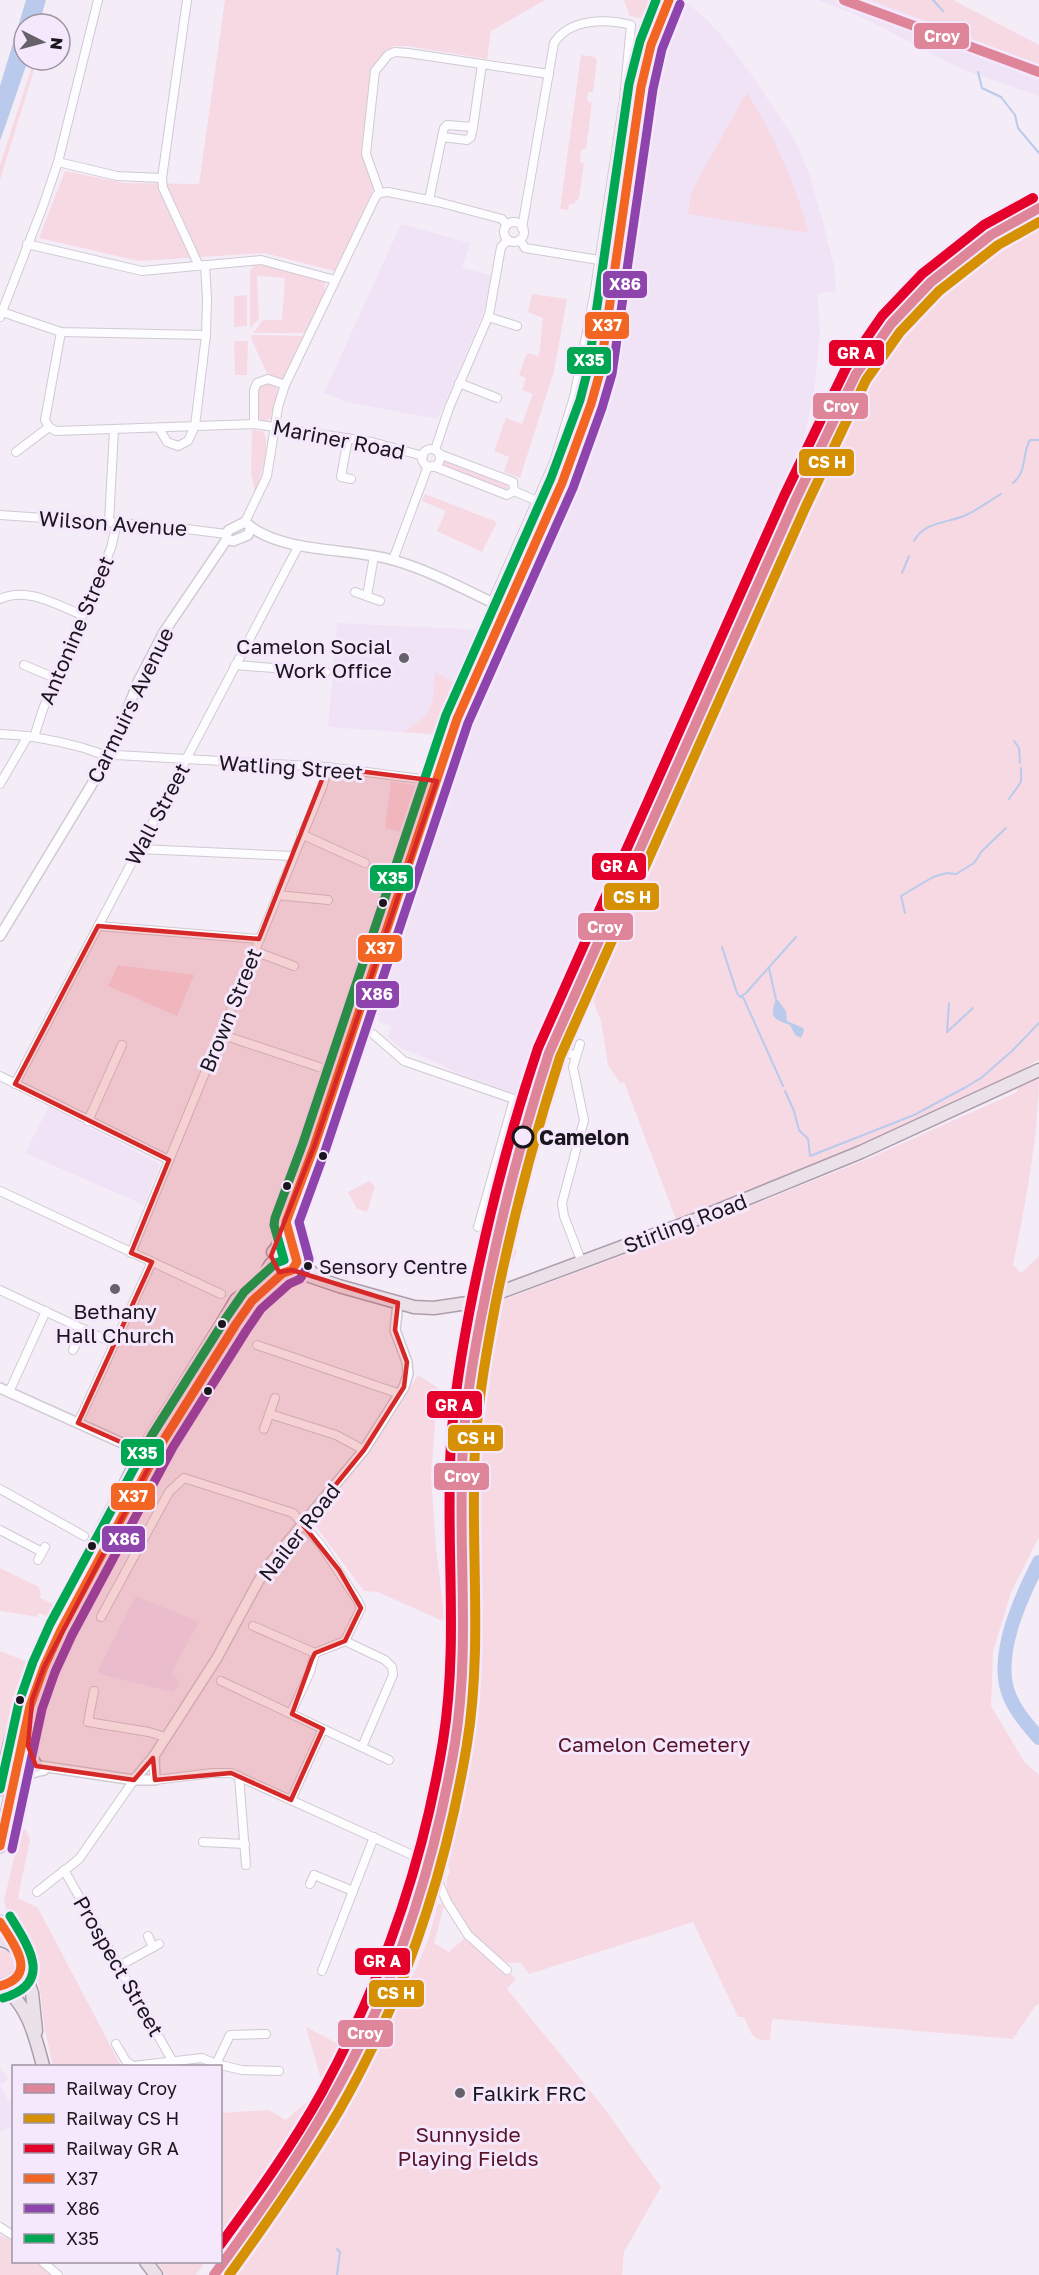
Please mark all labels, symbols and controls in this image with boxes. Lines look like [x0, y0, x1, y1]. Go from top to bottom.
north arrow [12, 12, 72, 72]
line badge: Croy [913, 22, 970, 50]
text: Croy [924, 26, 961, 46]
text: N [46, 36, 67, 51]
line badge: X86 [602, 270, 648, 299]
text: X86 [609, 274, 641, 294]
line badge: X37 [584, 311, 630, 340]
text: X37 [592, 315, 622, 335]
line badge: GR A [828, 339, 885, 367]
text: GR A [837, 343, 876, 363]
line badge: X35 [566, 346, 612, 375]
text: X35 [573, 350, 605, 370]
line badge: Croy [812, 392, 869, 420]
text: Croy [823, 396, 860, 416]
street label: Mariner Road [271, 413, 407, 465]
line badge: CS H [798, 448, 855, 477]
text: CS H [808, 452, 846, 472]
street label: Wilson Avenue [38, 505, 188, 541]
street label: Antonine Street [33, 552, 119, 708]
street label: Carmuirs Avenue [81, 623, 179, 787]
place label: Camelon Social Work Office [236, 633, 392, 683]
marker: Camelon Social Work Office [397, 651, 411, 665]
street label: Watling Street [218, 749, 364, 785]
street label: Wall Street [119, 758, 195, 870]
line badge: GR A [591, 852, 647, 881]
text: GR A [600, 856, 639, 876]
line badge: X35 [369, 864, 414, 892]
text: X35 [376, 868, 408, 888]
line badge: CS H [603, 882, 660, 911]
text: CS H [613, 887, 651, 907]
unlabelled marker [377, 897, 389, 909]
line badge: Croy [577, 912, 634, 941]
text: Croy [587, 917, 624, 937]
line badge: X37 [357, 934, 403, 963]
text: X37 [365, 938, 395, 958]
street label: Brown Street [193, 944, 267, 1076]
line badge: X86 [355, 980, 400, 1009]
text: X86 [361, 984, 393, 1004]
place label: Camelon [539, 1124, 629, 1150]
marker: Camelon [512, 1126, 534, 1148]
unlabelled marker [317, 1150, 329, 1162]
unlabelled marker [281, 1180, 293, 1192]
street label: Stirling Road [620, 1188, 750, 1258]
place label: Sensory Centre [319, 1254, 467, 1278]
marker: Sensory Centre [302, 1260, 314, 1272]
marker: Bethany Hall Church [108, 1282, 122, 1296]
place label: Bethany Hall Church [56, 1298, 174, 1348]
unlabelled marker [216, 1318, 228, 1330]
unlabelled marker [202, 1385, 214, 1397]
line badge: GR A [426, 1390, 483, 1419]
text: GR A [435, 1395, 474, 1415]
line badge: CS H [447, 1424, 504, 1452]
text: CS H [457, 1428, 495, 1448]
line badge: X35 [120, 1438, 165, 1467]
text: X35 [126, 1443, 158, 1463]
line badge: Croy [433, 1462, 490, 1491]
text: Croy [444, 1466, 481, 1486]
street label: Nailer Road [253, 1478, 345, 1586]
line badge: X37 [110, 1482, 156, 1511]
text: X37 [118, 1486, 148, 1506]
line badge: X86 [101, 1525, 146, 1553]
text: X86 [108, 1529, 140, 1549]
unlabelled marker [86, 1540, 98, 1552]
unlabelled marker [14, 1694, 26, 1706]
park label: Camelon Cemetery [558, 1731, 751, 1757]
street label: Prospect Street [68, 1891, 170, 2041]
line badge: GR A [354, 1947, 411, 1976]
text: GR A [363, 1951, 402, 1971]
line badge: CS H [368, 1979, 425, 2008]
text: CS H [377, 1983, 415, 2003]
line badge: Croy [337, 2019, 394, 2048]
text: Croy [347, 2023, 384, 2043]
legend [12, 2065, 222, 2263]
text: Railway Croy [66, 2077, 177, 2099]
place label: Falkirk FRC [472, 2080, 587, 2106]
marker: Falkirk FRC [453, 2086, 467, 2100]
text: Railway CS H [66, 2107, 179, 2129]
park label: Sunnyside Playing Fields [397, 2121, 539, 2171]
text: Railway GR A [66, 2137, 179, 2159]
text: X37 [66, 2167, 98, 2189]
text: X86 [66, 2197, 100, 2219]
text: X35 [66, 2227, 99, 2249]

